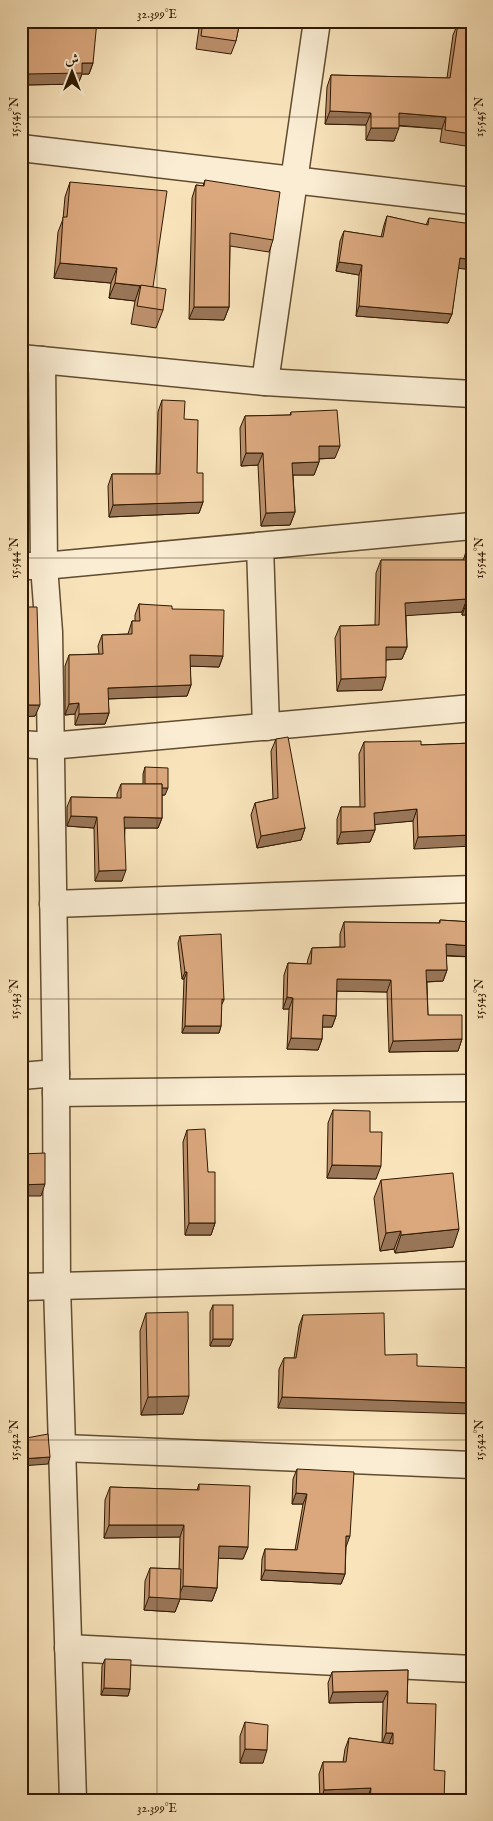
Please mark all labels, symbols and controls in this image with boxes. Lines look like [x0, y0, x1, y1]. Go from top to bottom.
text: 32.399°E [137, 7, 177, 22]
north arrow [48, 48, 98, 98]
text: ش [65, 51, 79, 69]
text: 15.545°N [7, 96, 22, 137]
text: 15.545°N [472, 96, 487, 137]
text: 15.544°N [7, 537, 22, 579]
text: 15.544°N [472, 537, 487, 579]
text: 15.543°N [7, 978, 22, 1019]
text: 15.543°N [472, 978, 487, 1019]
text: 15.542°N [7, 1419, 22, 1461]
text: 15.542°N [472, 1419, 487, 1461]
text: 32.399°E [137, 1801, 177, 1816]

